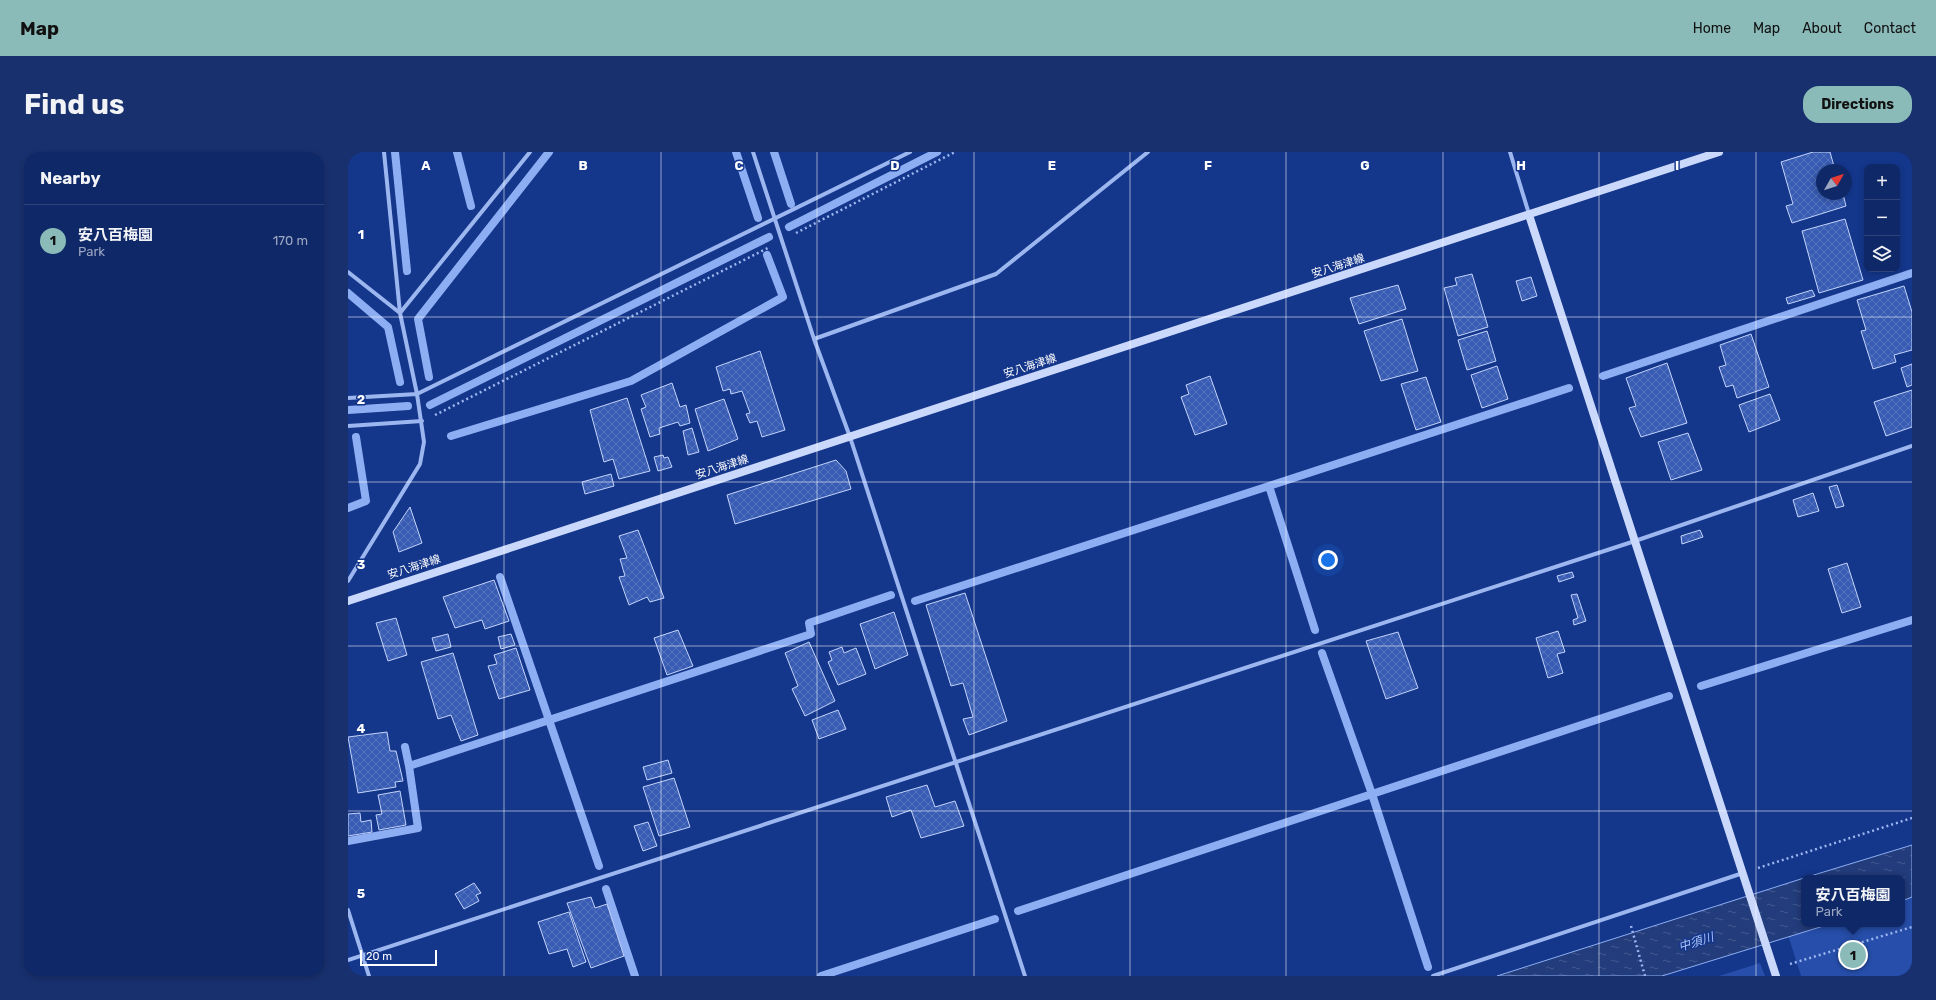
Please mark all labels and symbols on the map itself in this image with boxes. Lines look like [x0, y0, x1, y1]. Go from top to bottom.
text: A [421, 158, 431, 173]
text: B [578, 158, 588, 173]
text: C [734, 158, 744, 173]
text: D [890, 158, 900, 173]
text: E [1048, 158, 1056, 173]
text: F [1204, 158, 1212, 173]
text: G [1360, 158, 1370, 173]
text: H [1516, 158, 1526, 173]
text: I [1675, 158, 1679, 173]
north arrow [1816, 164, 1852, 200]
text: 1 [358, 227, 364, 242]
street label: 安八海津線 [1310, 251, 1366, 281]
street label: 安八海津線 [1002, 351, 1058, 381]
text: 2 [357, 392, 365, 407]
street label: 安八海津線 [694, 452, 750, 482]
your location [1318, 550, 1338, 570]
street label: 安八海津線 [386, 552, 442, 582]
text: 3 [357, 557, 366, 572]
text: 4 [357, 721, 366, 736]
text: 5 [357, 886, 365, 901]
water label: 中須川 [1677, 929, 1717, 954]
pin: 1 [1840, 940, 1866, 970]
scale bar [360, 948, 437, 967]

